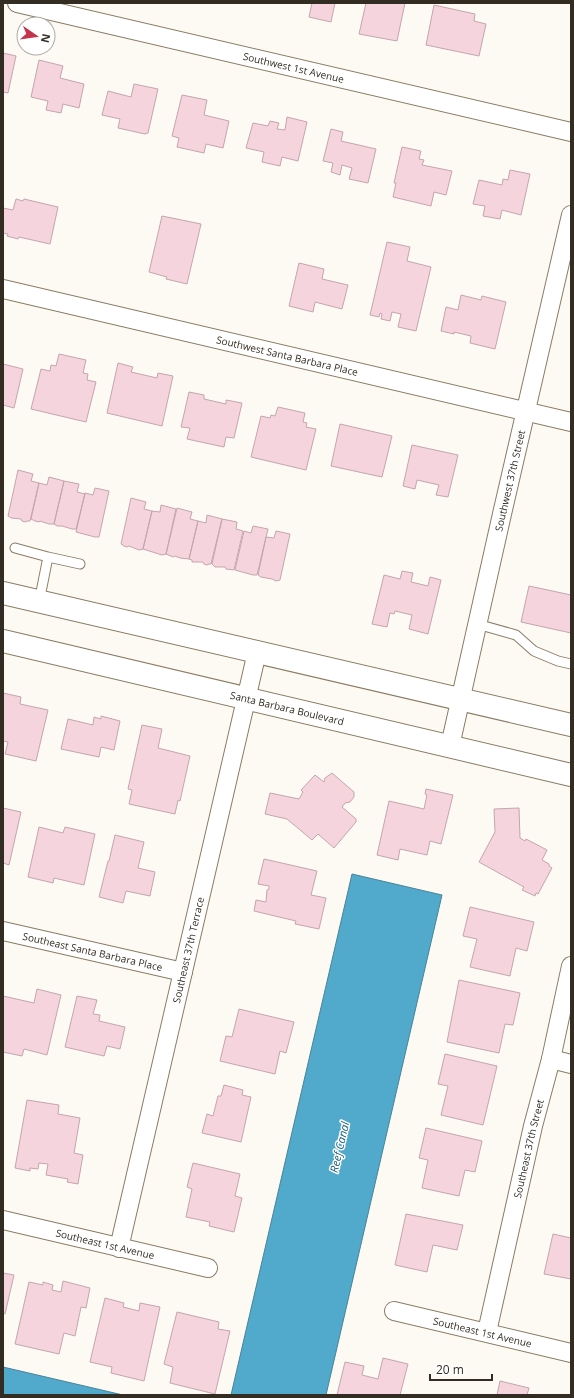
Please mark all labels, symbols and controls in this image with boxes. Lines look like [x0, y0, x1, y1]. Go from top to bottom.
north arrow [16, 16, 56, 56]
text: N [38, 32, 55, 44]
street label: Southwest 1st Avenue [242, 49, 346, 86]
street label: Southwest Santa Barbara Place [215, 332, 360, 379]
street label: Southwest 37th Street [491, 428, 528, 533]
street label: Santa Barbara Boulevard [229, 688, 346, 728]
street label: Southeast 37th Terrace [169, 895, 207, 1004]
street label: Southeast Santa Barbara Place [21, 929, 164, 974]
street label: Southeast 37th Street [510, 1097, 547, 1199]
water label: Reef Canal [326, 1120, 352, 1174]
street label: Southeast 1st Avenue [54, 1226, 156, 1262]
street label: Southeast 1st Avenue [432, 1314, 534, 1351]
scale bar [430, 1356, 492, 1382]
text: 20 m [436, 1361, 464, 1378]

